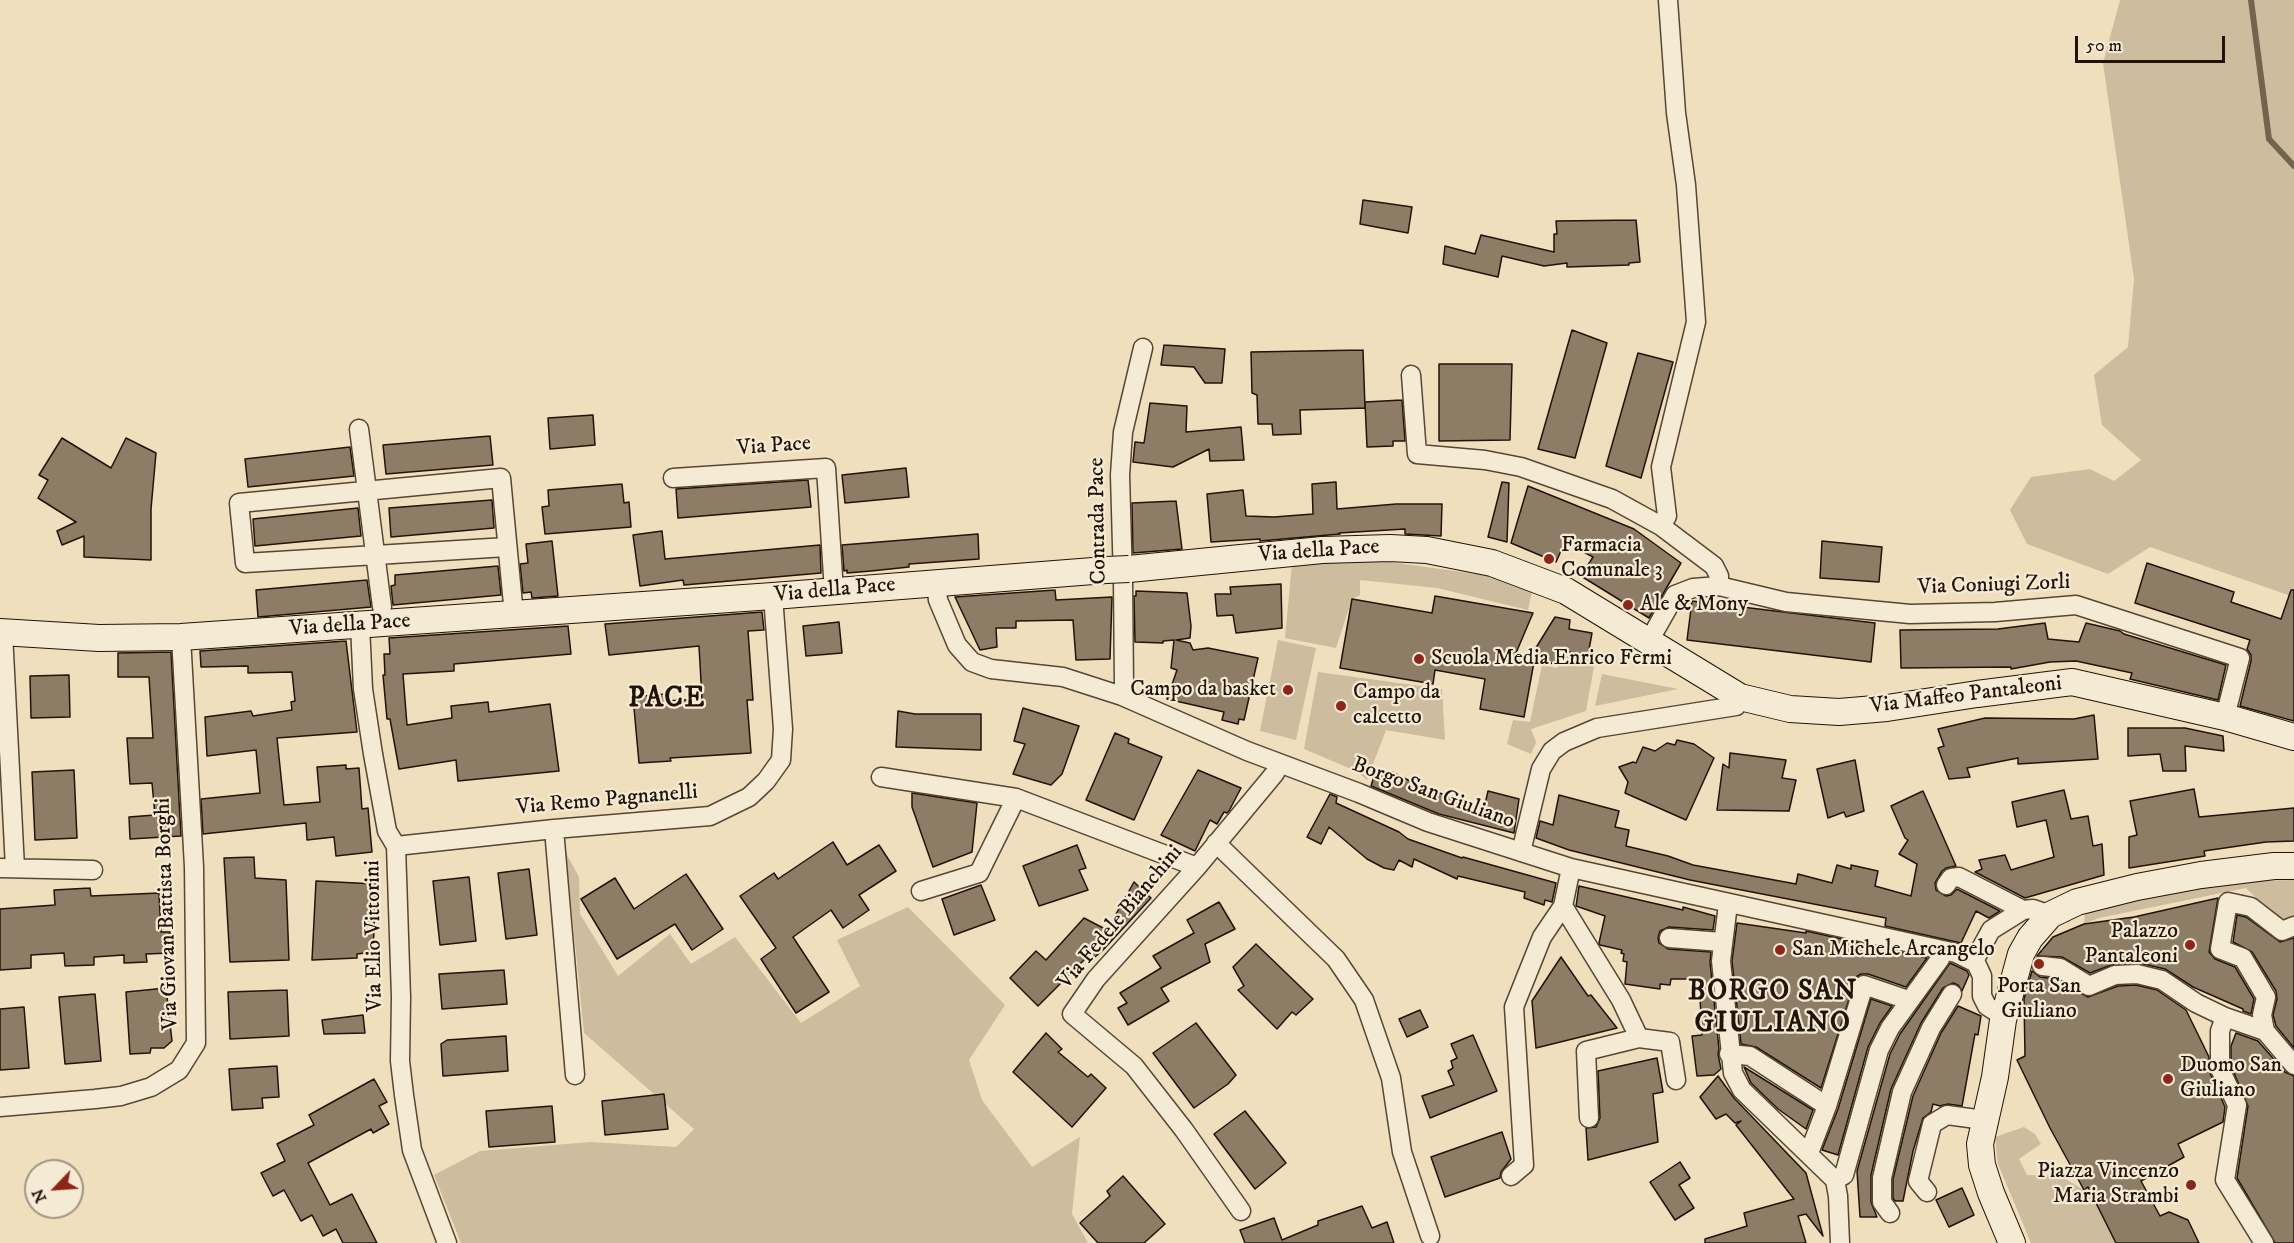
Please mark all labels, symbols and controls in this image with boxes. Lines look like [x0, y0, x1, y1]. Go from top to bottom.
scale bar [2078, 24, 2228, 62]
text: 50 m [2086, 35, 2122, 57]
street label: Via Pace [736, 431, 812, 463]
street label: Contrada Pace [1085, 457, 1113, 585]
place label: Farmacia Comunale 3 [1561, 533, 1663, 584]
street label: Via della Pace [1257, 535, 1381, 569]
marker: Farmacia Comunale 3 [1542, 552, 1556, 566]
street label: Via Coniugi Zorli [1917, 570, 2071, 602]
street label: Via della Pace [773, 573, 897, 609]
place label: Ale & Mony [1640, 592, 1748, 618]
marker: Ale & Mony [1621, 598, 1635, 612]
street label: Via della Pace [288, 609, 412, 643]
place label: Scuola Media Enrico Fermi [1431, 646, 1672, 672]
marker: Scuola Media Enrico Fermi [1412, 652, 1426, 666]
street label: Via Maffeo Pantaleoni [1869, 671, 2063, 721]
place label: Campo da basket [1130, 677, 1276, 703]
place label: Campo da calcetto [1353, 680, 1440, 732]
district label: PACE [628, 683, 706, 717]
marker: Campo da basket [1281, 683, 1295, 697]
marker: Campo da calcetto [1334, 699, 1348, 713]
street label: Borgo San Giuliano [1348, 752, 1518, 836]
street label: Via Remo Pagnanelli [515, 780, 699, 822]
street label: Via Giovan Battista Borghi [151, 797, 185, 1031]
street label: Via Fedele Bianchini [1053, 841, 1189, 995]
street label: Via Elio Vittorini [360, 860, 390, 1012]
place label: Palazzo Pantaleoni [2085, 919, 2178, 970]
place label: San Michele Arcangelo [1792, 937, 1995, 963]
marker: Palazzo Pantaleoni [2183, 938, 2197, 952]
marker: San Michele Arcangelo [1773, 943, 1787, 957]
marker: Porta San Giuliano [2032, 957, 2046, 971]
place label: Porta San Giuliano [1997, 974, 2081, 1026]
district label: BORGO SAN GIULIANO [1688, 976, 1858, 1042]
place label: Duomo San Giuliano [2180, 1053, 2282, 1104]
marker: Duomo San Giuliano [2161, 1072, 2175, 1086]
north arrow [24, 1159, 84, 1219]
place label: Piazza Vincenzo Maria Strambi [2037, 1159, 2179, 1210]
marker: Piazza Vincenzo Maria Strambi [2184, 1178, 2198, 1192]
text: N [28, 1186, 51, 1206]

